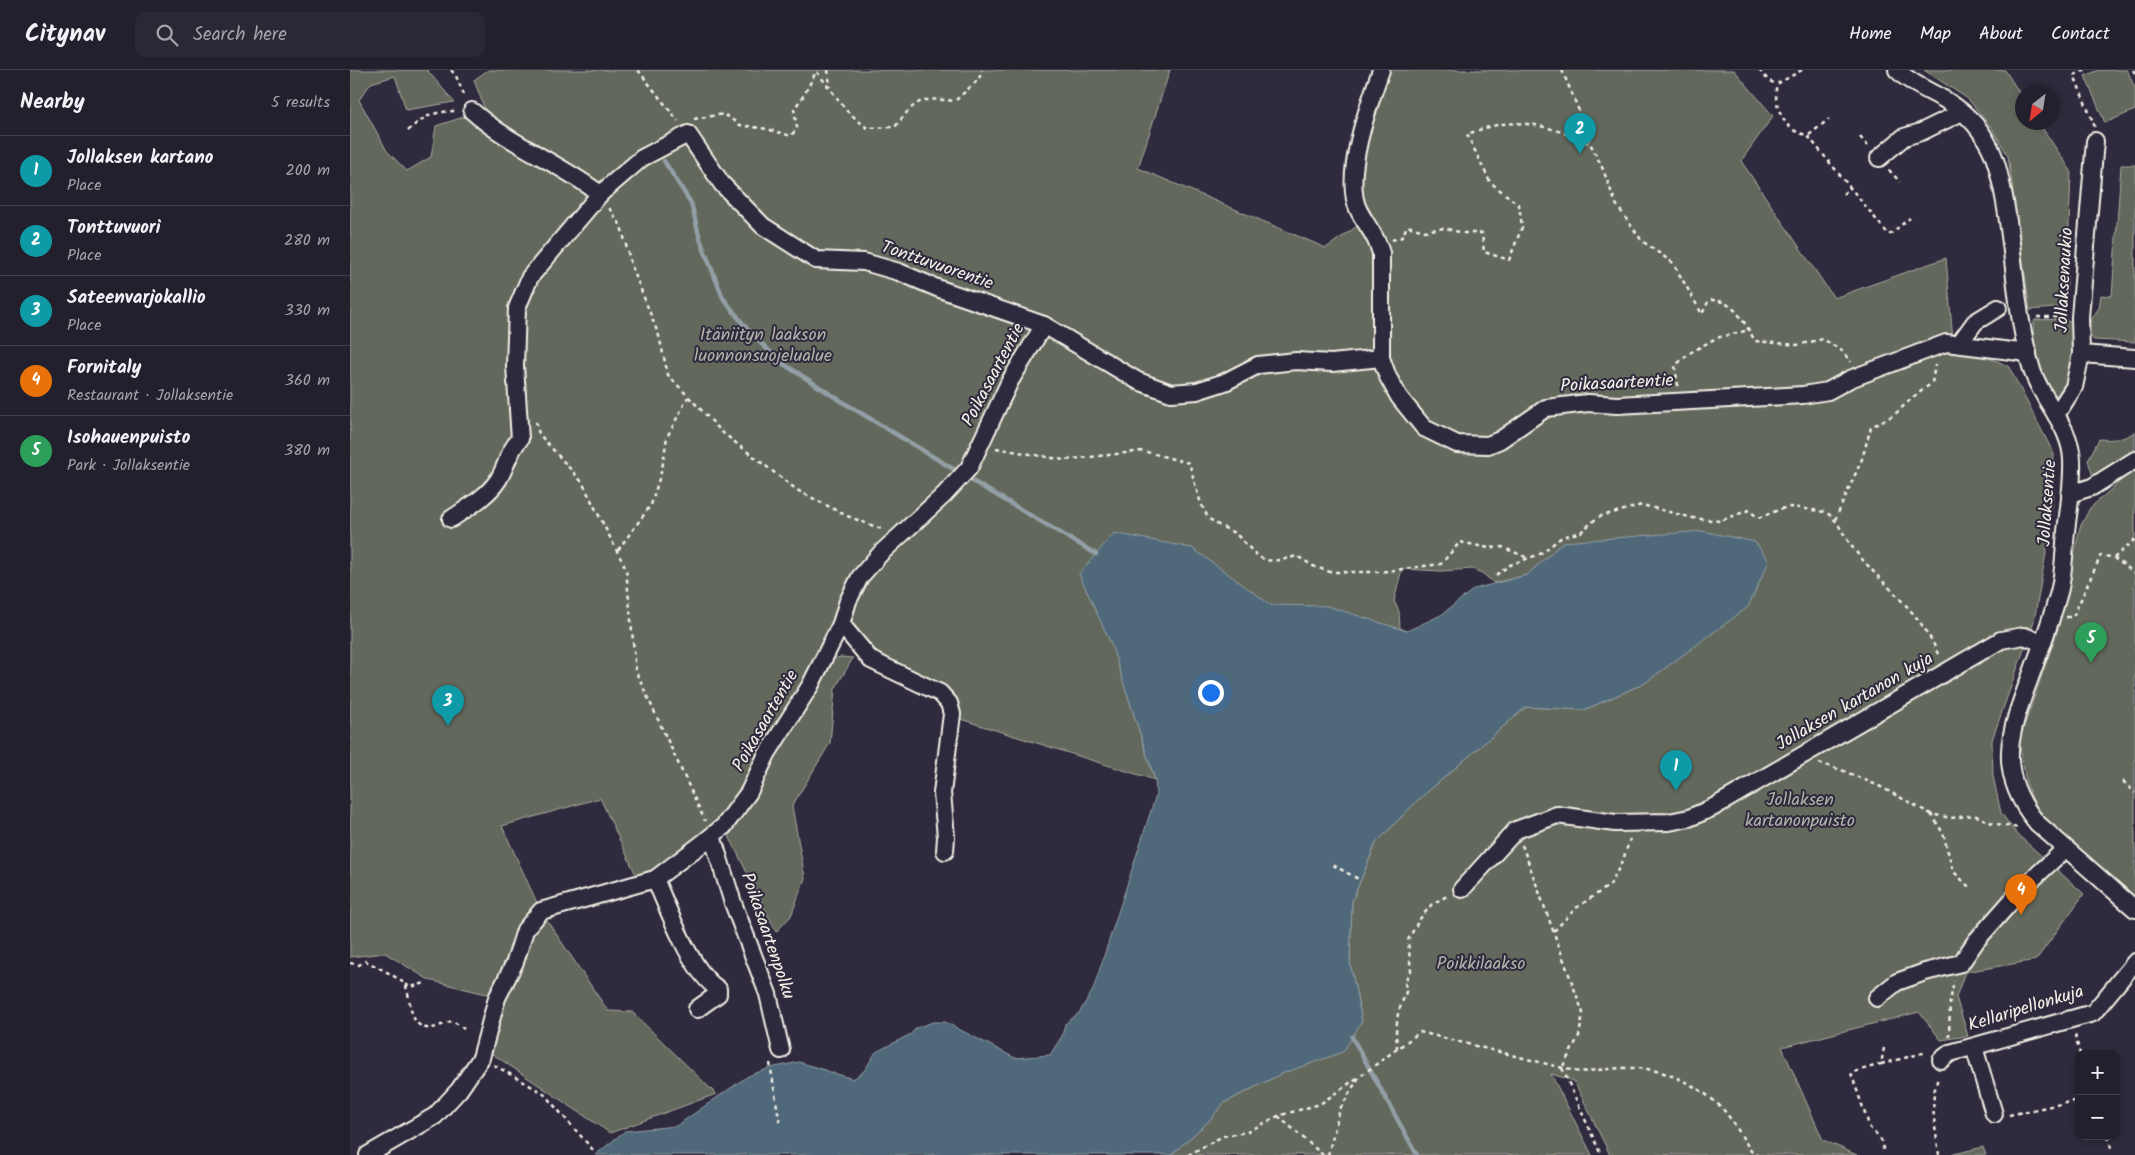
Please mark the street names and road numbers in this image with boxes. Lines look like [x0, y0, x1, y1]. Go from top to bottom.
street label: Jollaksenaukio [2048, 227, 2082, 333]
street label: Tonttuvuorentie [877, 233, 997, 299]
street label: Poikasaartentie [955, 318, 1033, 432]
street label: Poikasaartentie [1560, 367, 1674, 401]
street label: Jollaksentie [2031, 459, 2065, 547]
street label: Jollaksen kartanon kuja [1771, 645, 1939, 759]
street label: Poikasaartentie [725, 665, 807, 777]
street label: Poikasaartenpolku [732, 869, 802, 1004]
street label: Kellaripellonkuja [1965, 978, 2087, 1040]

